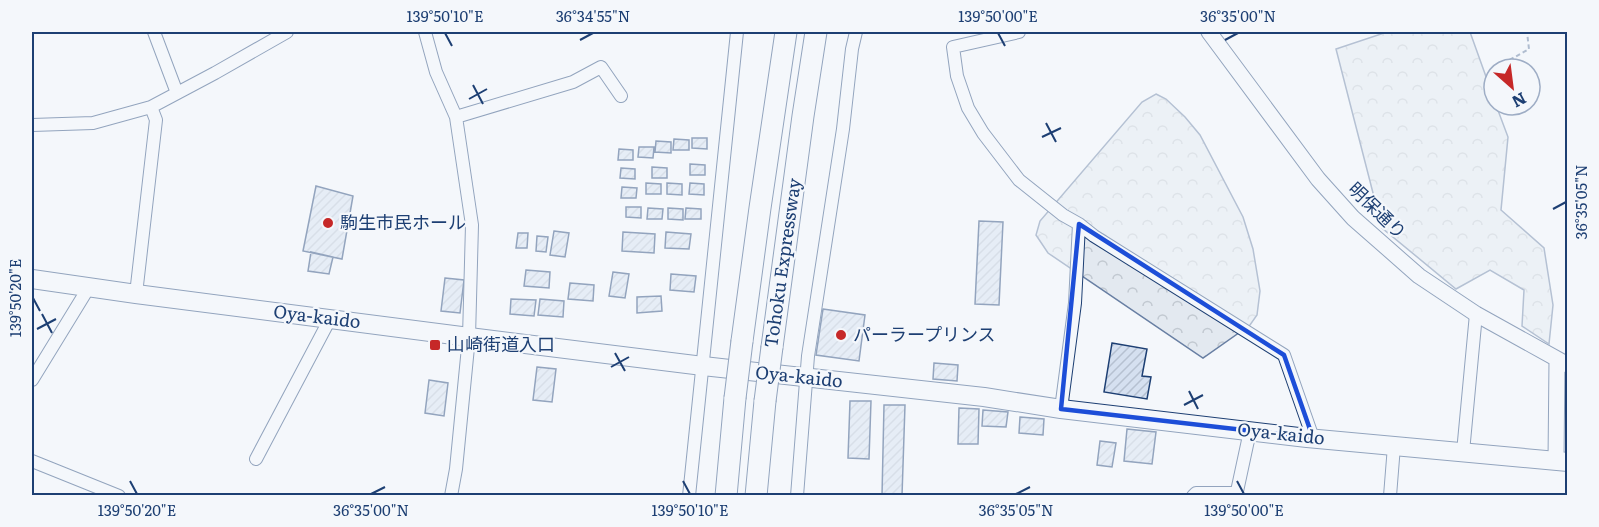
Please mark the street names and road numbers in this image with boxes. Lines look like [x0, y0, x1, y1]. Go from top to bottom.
street label: 明保通り [1343, 175, 1413, 245]
street label: Tohoku Expressway [756, 176, 807, 349]
street label: Oya-kaido [272, 297, 362, 334]
street label: Oya-kaido [754, 357, 844, 394]
street label: Oya-kaido [1236, 414, 1326, 451]

